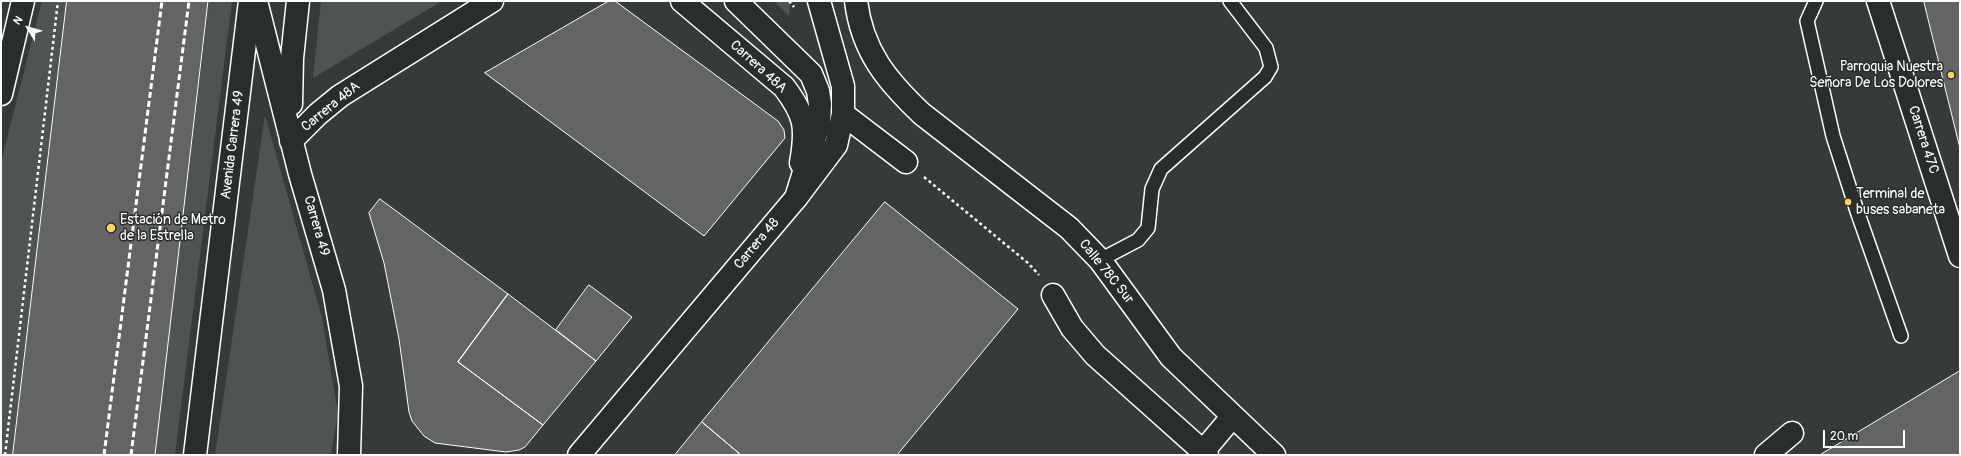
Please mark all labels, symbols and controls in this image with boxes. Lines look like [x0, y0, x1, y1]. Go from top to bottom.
north arrow [8, 8, 48, 48]
text: N [11, 14, 25, 27]
street label: Carrera 48A [726, 37, 790, 97]
place label: Parroquia Nuestra Señora De Los Dolores [1809, 59, 1943, 92]
marker: Parroquia Nuestra Señora De Los Dolores [1946, 70, 1956, 80]
street label: Carrera 48A [298, 78, 364, 136]
street label: Avenida Carrera 49 [218, 90, 248, 200]
street label: Carrera 47C [1904, 104, 1942, 176]
place label: Terminal de buses sabaneta [1856, 186, 1945, 218]
street label: Carrera 49 [299, 194, 333, 258]
marker: Terminal de buses sabaneta [1843, 197, 1853, 207]
place label: Estación de Metro de la Estrella [120, 212, 226, 244]
street label: Carrera 48 [731, 215, 783, 273]
marker: Estación de Metro de la Estrella [105, 222, 117, 234]
street label: Calle 78C Sur [1075, 236, 1137, 308]
scale bar [1825, 422, 1907, 448]
text: 20 m [1830, 429, 1858, 444]

